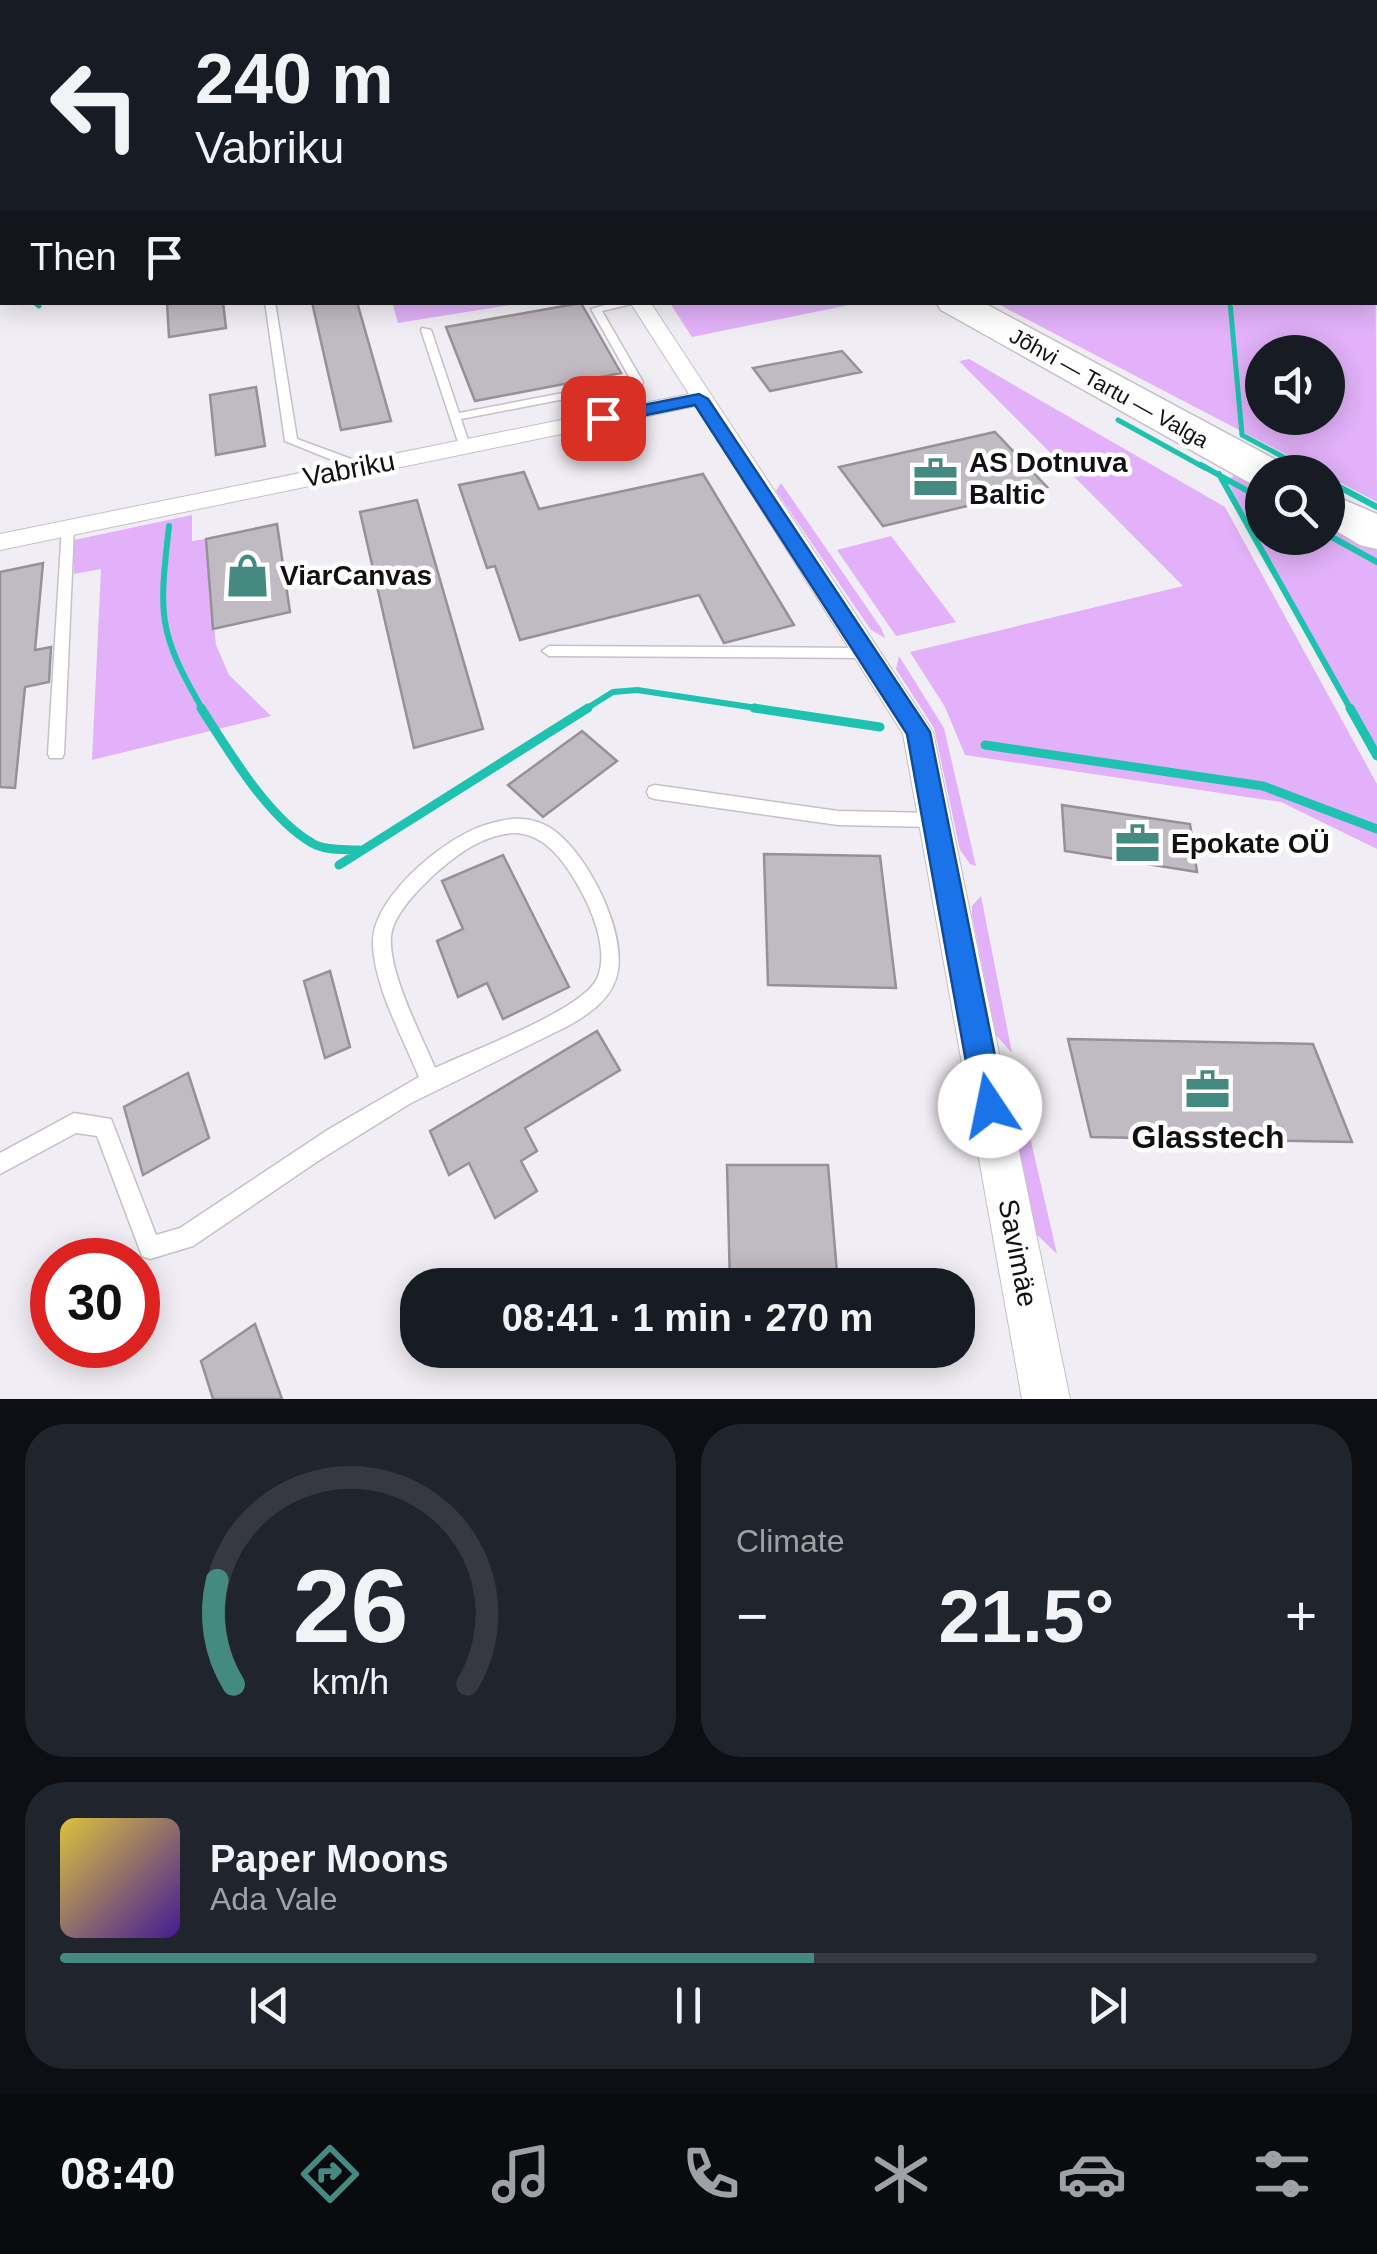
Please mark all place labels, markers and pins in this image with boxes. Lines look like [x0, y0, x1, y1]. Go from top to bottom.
pin [561, 376, 646, 461]
place label: AS Dotnuva Baltic [969, 447, 1128, 510]
office icon: AS Dotnuva Baltic [912, 454, 960, 502]
shop icon: ViarCanvas [223, 551, 271, 599]
place label: ViarCanvas [280, 560, 432, 591]
office icon: Epokate OÜ [1114, 819, 1162, 867]
place label: Epokate OÜ [1171, 828, 1330, 859]
office icon: Glasstech [1184, 1065, 1232, 1113]
place label: Glasstech [1132, 1119, 1284, 1155]

